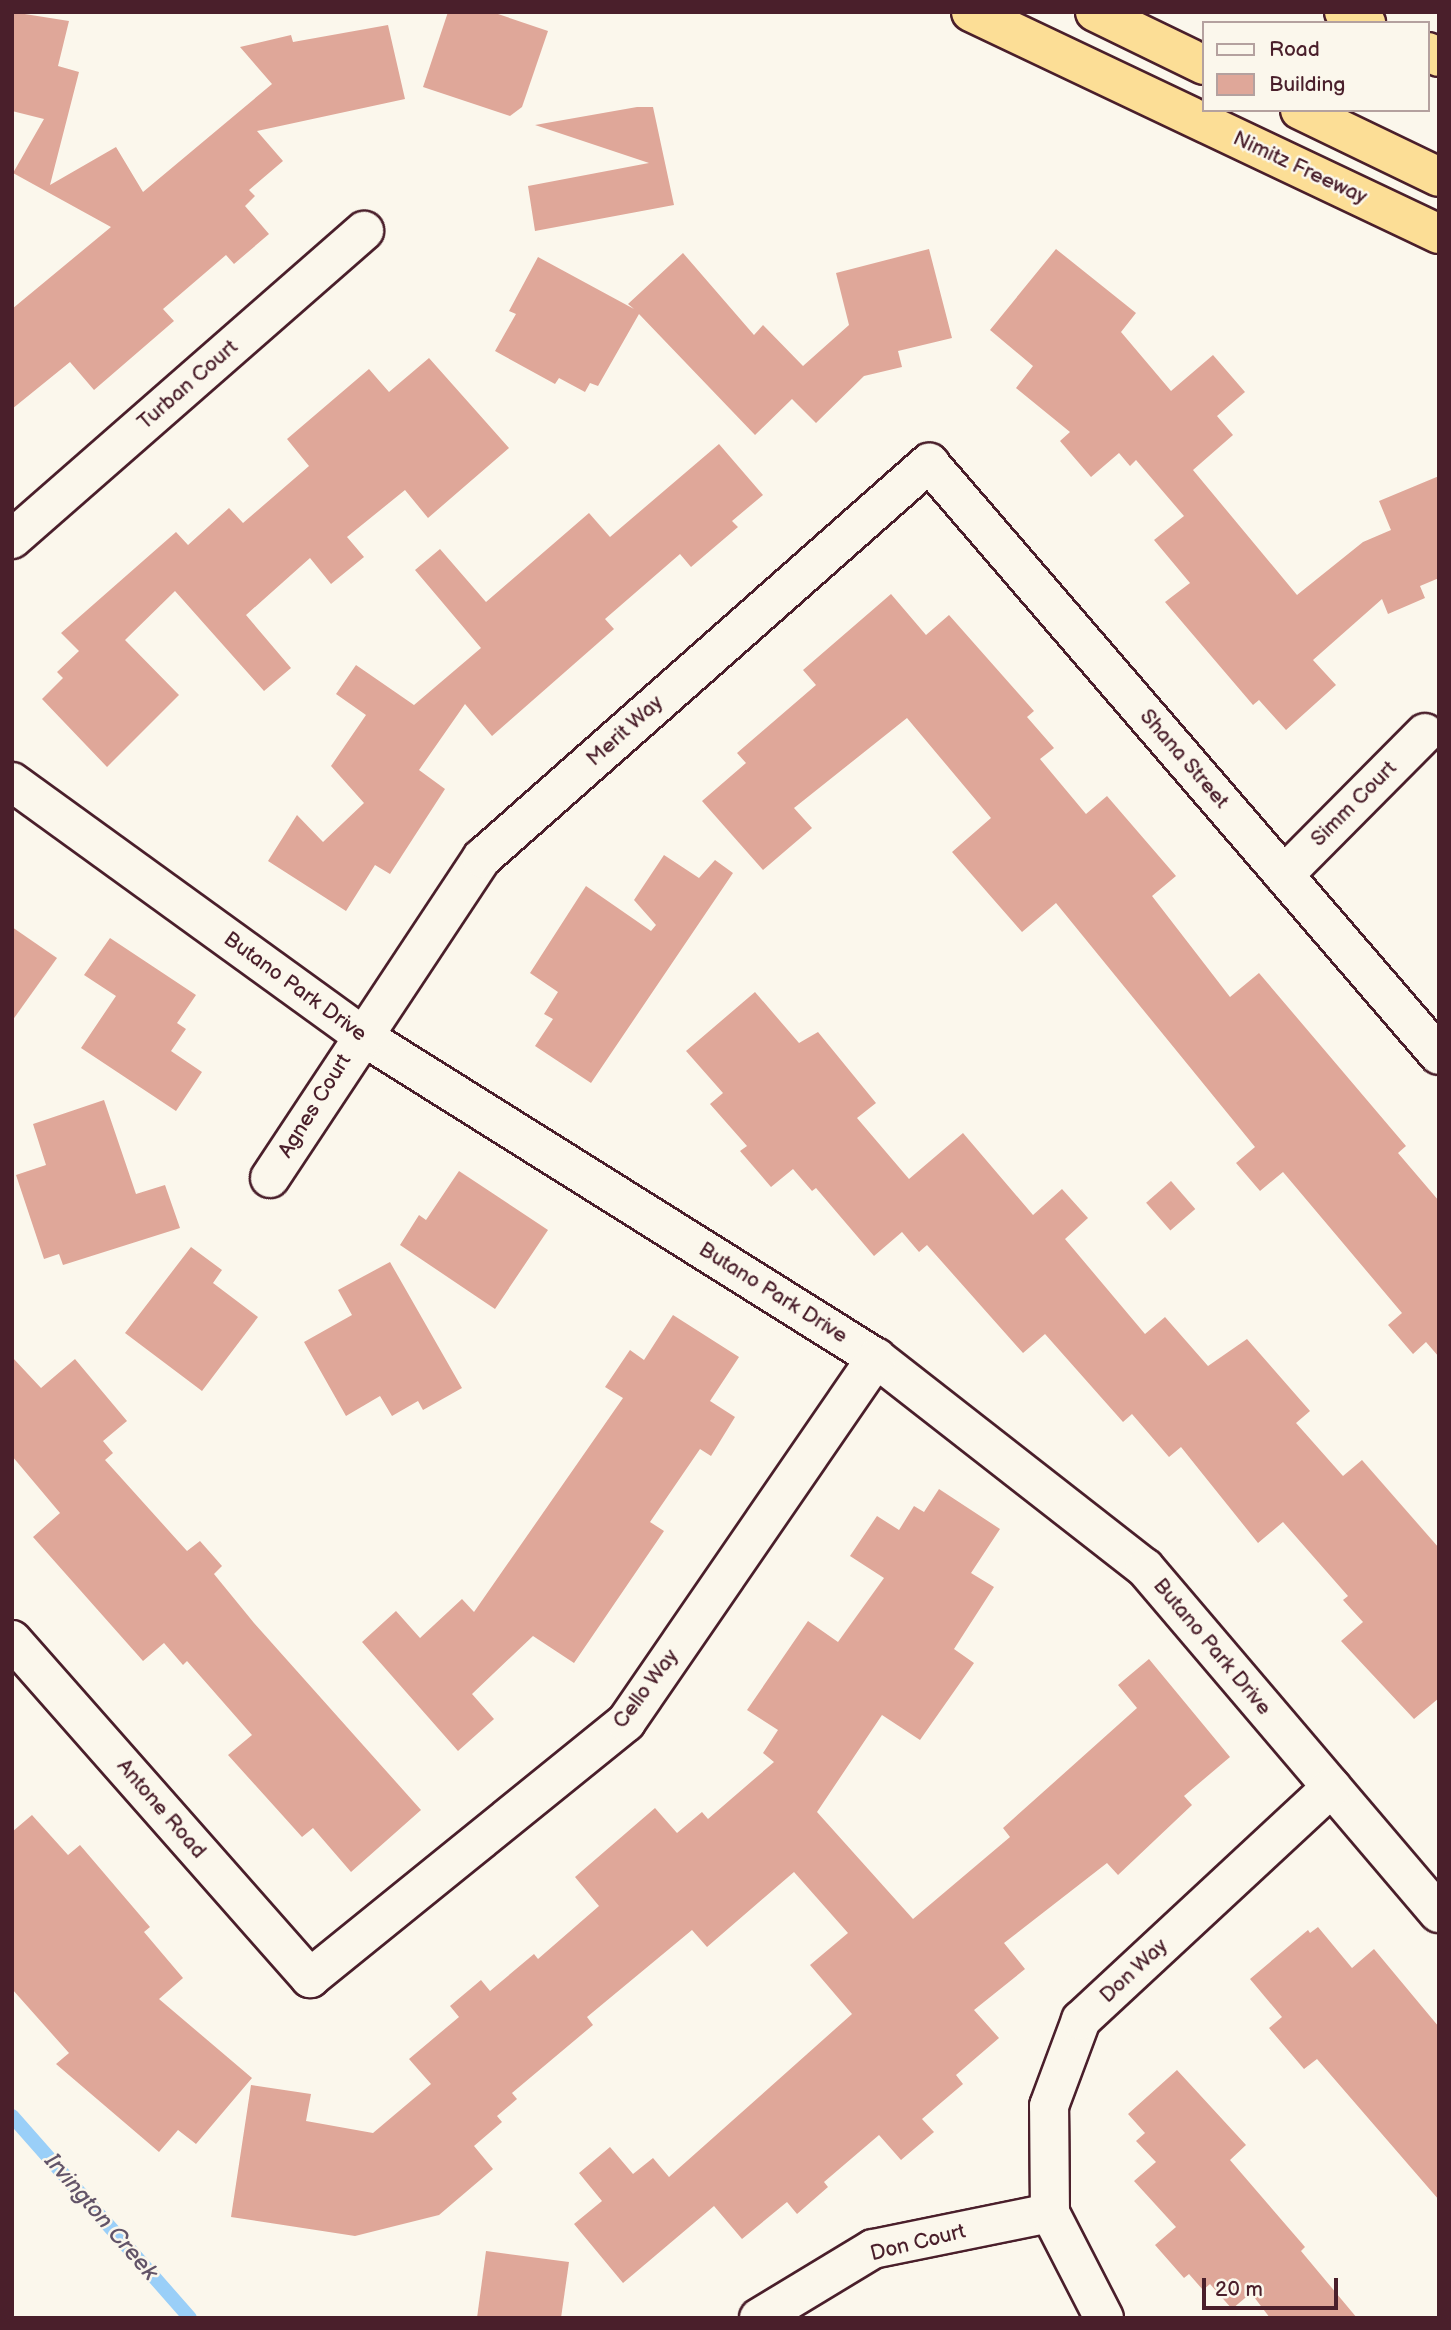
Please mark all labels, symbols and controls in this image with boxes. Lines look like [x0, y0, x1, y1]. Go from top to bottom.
legend [1202, 21, 1430, 112]
text: Road [1269, 37, 1320, 62]
text: Building [1269, 72, 1345, 97]
street label: Nimitz Freeway [1229, 126, 1371, 210]
street label: Turban Court [133, 335, 243, 435]
street label: Merit Way [581, 690, 669, 772]
street label: Shana Street [1134, 704, 1234, 814]
street label: Simm Court [1306, 756, 1402, 852]
street label: Butano Park Drive [219, 927, 371, 1047]
street label: Agnes Court [273, 1050, 357, 1162]
street label: Butano Park Drive [694, 1237, 852, 1349]
street label: Butano Park Drive [1148, 1574, 1276, 1720]
street label: Cello Way [608, 1644, 684, 1734]
street label: Antone Road [111, 1754, 211, 1864]
street label: Don Way [1095, 1933, 1173, 2009]
water label: Irvington Creek [38, 2148, 164, 2286]
street label: Don Court [868, 2219, 968, 2267]
scale bar [1206, 2264, 1342, 2308]
text: 20 m [1215, 2277, 1263, 2302]

